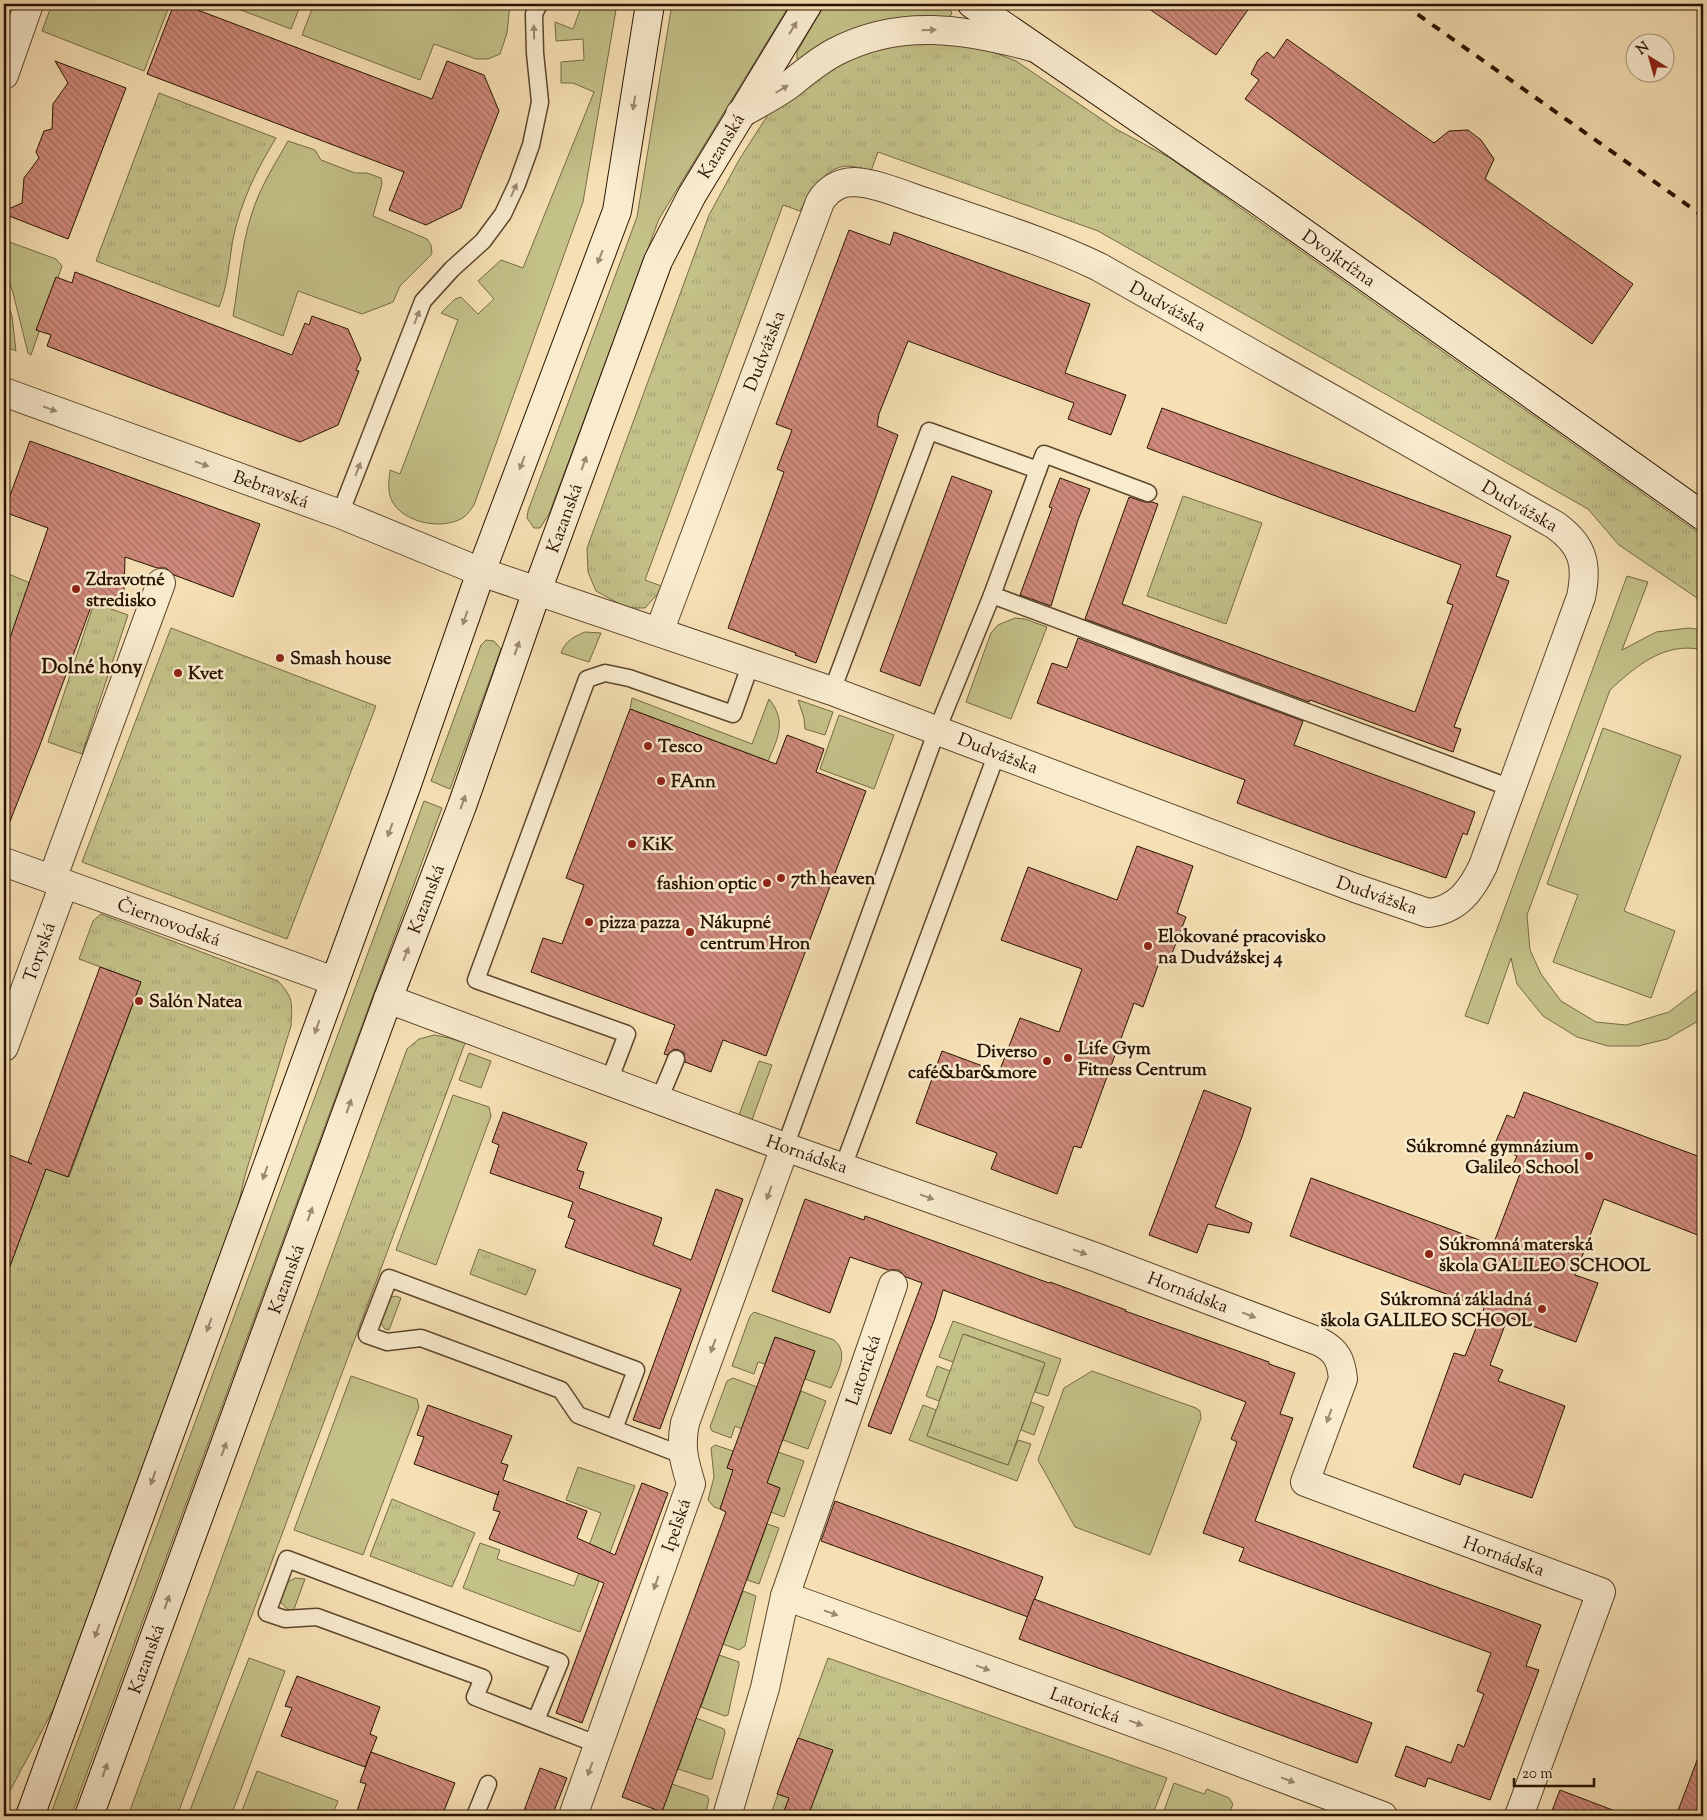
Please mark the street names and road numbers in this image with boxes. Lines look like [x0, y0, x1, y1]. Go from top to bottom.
street label: Kazanská [693, 109, 752, 185]
street label: Dvojkrížna [1296, 225, 1380, 295]
street label: Dudvážska [1124, 276, 1210, 340]
street label: Dudvážska [739, 308, 793, 396]
street label: Bebravská [229, 465, 312, 517]
street label: Dudvážska [1476, 475, 1562, 540]
street label: Kazanská [541, 480, 590, 557]
street label: Dudvážska [953, 728, 1041, 782]
street label: Kazanská [403, 861, 453, 938]
street label: Dudvážska [1332, 871, 1420, 923]
street label: Čiernovodská [113, 892, 224, 955]
street label: Toryská [18, 919, 64, 986]
street label: Hornádska [762, 1130, 851, 1182]
street label: Kazanská [263, 1241, 312, 1318]
street label: Hornádska [1143, 1267, 1232, 1321]
street label: Latorická [841, 1332, 889, 1409]
street label: Ipeľská [657, 1496, 699, 1556]
street label: Hornádska [1459, 1531, 1548, 1585]
street label: Kazanská [123, 1621, 172, 1698]
street label: Latorická [1046, 1682, 1123, 1732]

